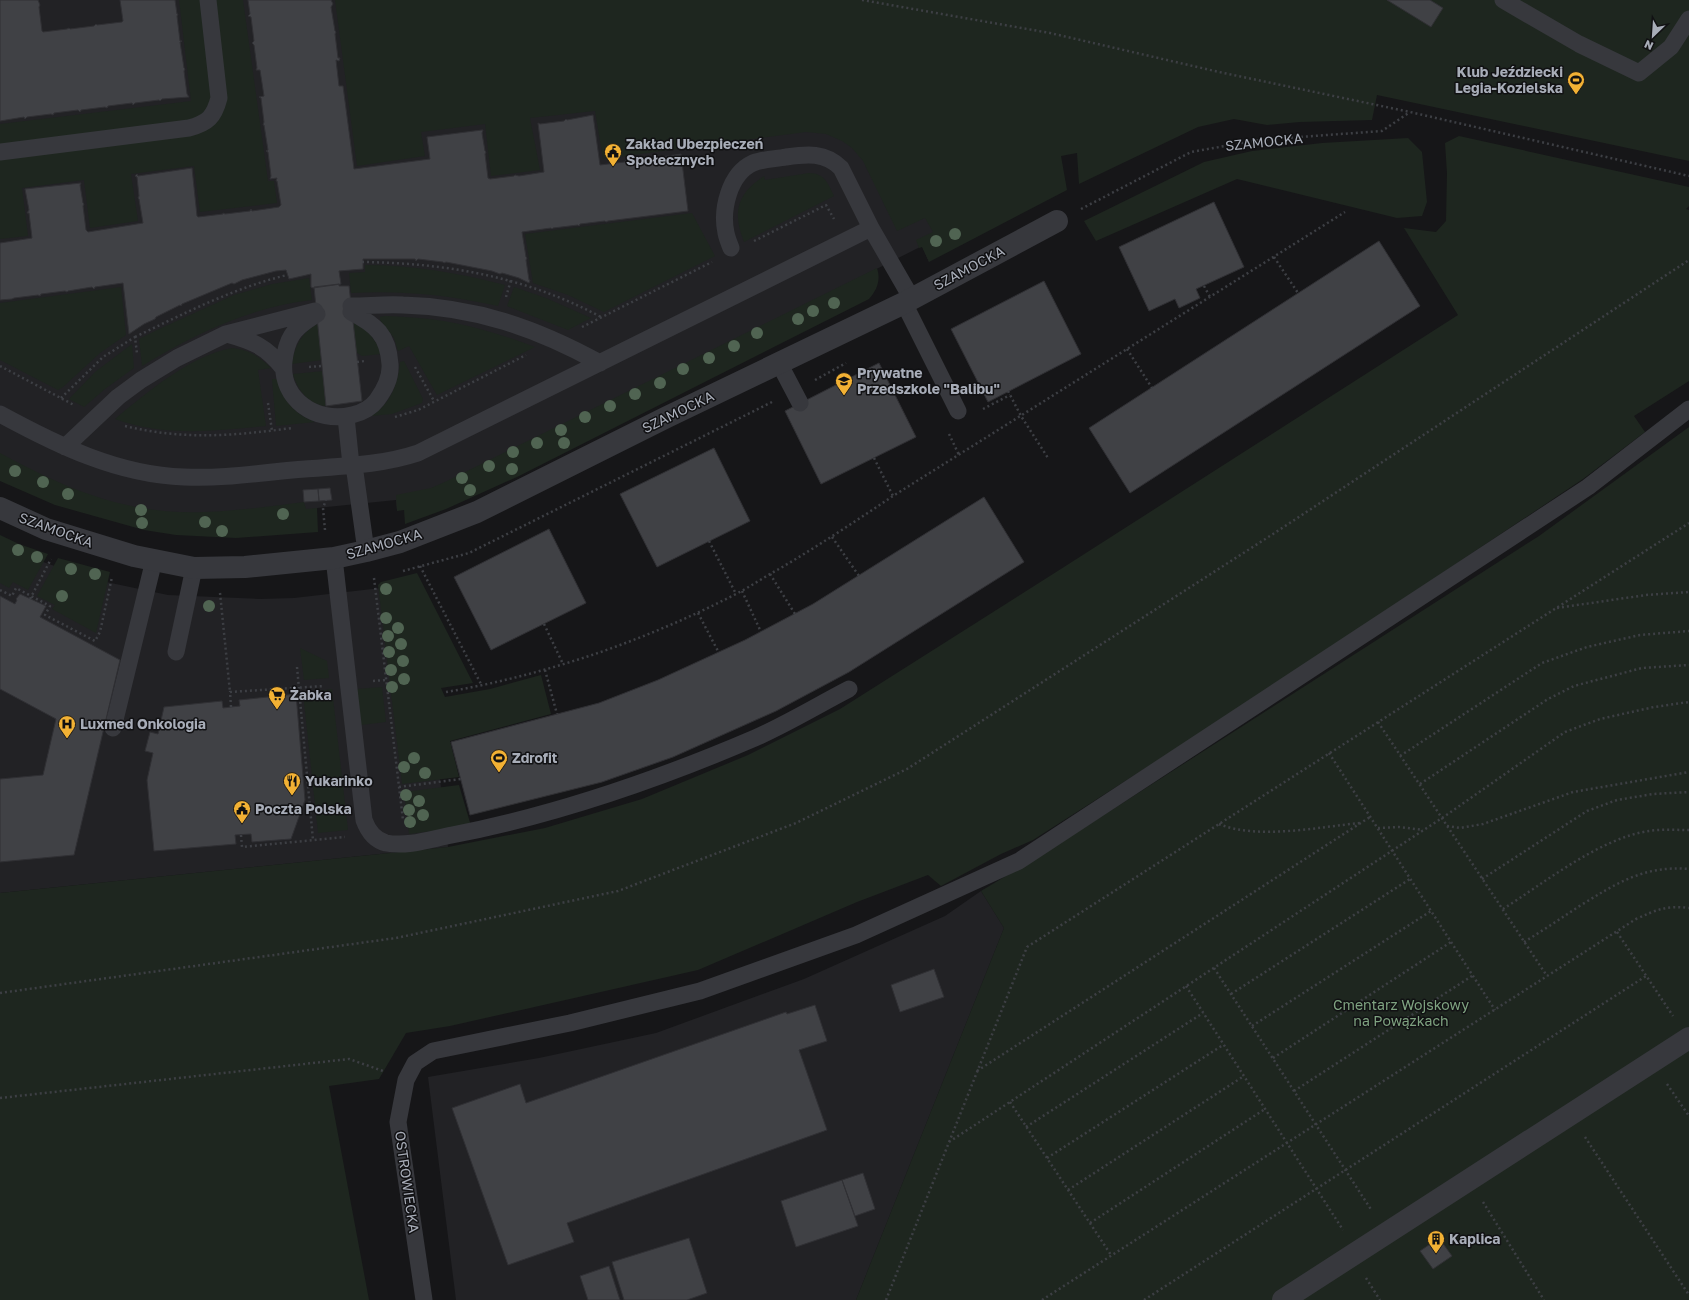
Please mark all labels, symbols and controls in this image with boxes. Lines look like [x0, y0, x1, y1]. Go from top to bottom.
north arrow [1633, 16, 1673, 56]
text: N [1642, 38, 1655, 53]
place label: Klub Jeździecki Legia-Kozielska [1455, 63, 1563, 96]
sports icon: Klub Jeździecki Legia-Kozielska [1566, 70, 1586, 95]
street label: SZAMOCKA [1224, 129, 1304, 154]
place label: Zakład Ubezpieczeń Społecznych [626, 135, 763, 168]
public building icon: Zakład Ubezpieczeń Społecznych [603, 142, 623, 167]
street label: SZAMOCKA [930, 241, 1008, 293]
place label: Prywatne Przedszkole "Balibu" [857, 364, 1000, 397]
school or university icon: Prywatne Przedszkole "Balibu" [834, 371, 854, 396]
street label: SZAMOCKA [639, 387, 717, 436]
street label: SZAMOCKA [17, 508, 96, 551]
street label: SZAMOCKA [344, 524, 424, 562]
supermarket icon: Żabka [267, 685, 287, 710]
place label: Żabka [290, 686, 332, 703]
hospital icon: Luxmed Onkologia [57, 714, 77, 739]
place label: Luxmed Onkologia [80, 715, 206, 732]
sports icon: Zdrofit [489, 748, 509, 773]
place label: Zdrofit [512, 749, 558, 766]
restaurant icon: Yukarinko [282, 771, 302, 796]
place label: Yukarinko [305, 772, 373, 789]
public building icon: Poczta Polska [232, 799, 252, 824]
place label: Poczta Polska [255, 800, 352, 817]
park label: Cmentarz Wojskowy na Powązkach [1333, 996, 1469, 1029]
street label: OSTROWIECKA [392, 1130, 423, 1235]
building icon: Kaplica [1426, 1229, 1446, 1254]
place label: Kaplica [1449, 1230, 1500, 1247]

